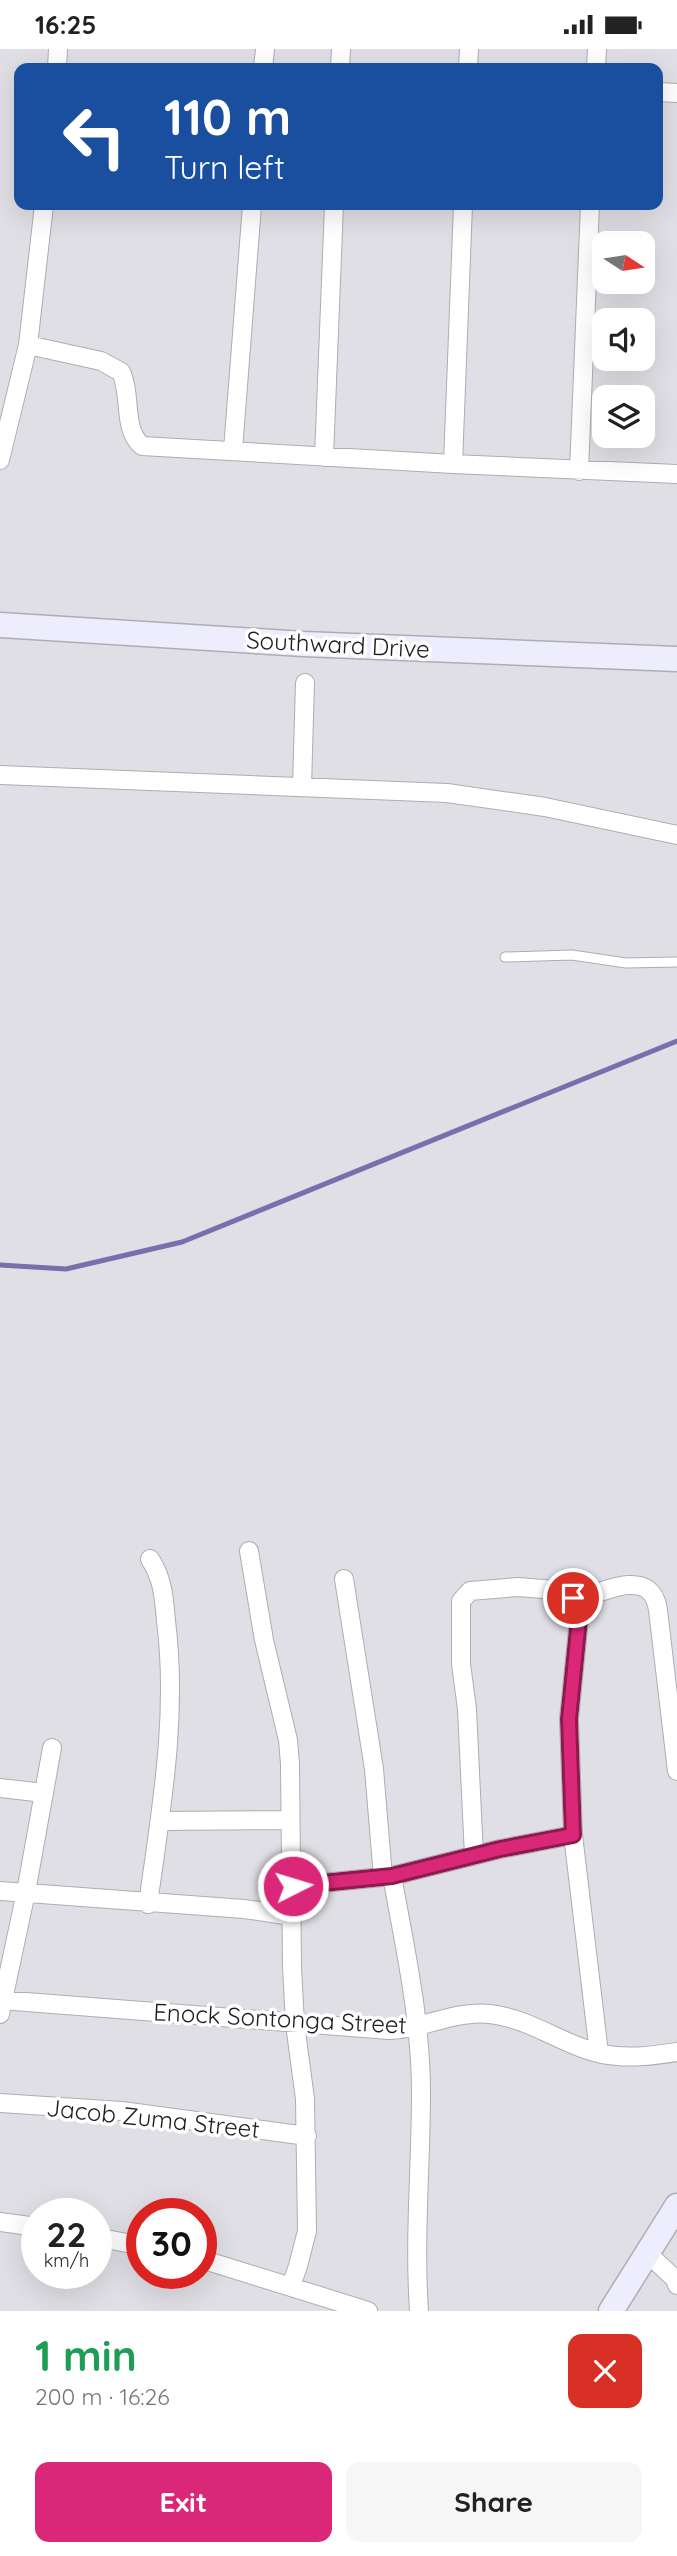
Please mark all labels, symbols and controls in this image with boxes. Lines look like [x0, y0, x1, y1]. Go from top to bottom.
text: 16:25 [35, 8, 96, 41]
text: 110 m [164, 86, 291, 147]
icon: left [49, 91, 140, 182]
text: Turn left [164, 147, 285, 187]
north arrow [592, 231, 654, 294]
map controls [592, 231, 655, 448]
button: sound [592, 308, 655, 371]
button: layers [592, 385, 655, 448]
street label: Southward Drive [246, 624, 431, 664]
pin [543, 1568, 603, 1628]
icon: arrive [554, 1579, 592, 1617]
position arrow [256, 1849, 330, 1923]
street label: Enock Sontonga Street [153, 1996, 407, 2040]
street label: Jacob Zuma Street [45, 2092, 261, 2144]
speed limit sign: 30 [126, 2198, 217, 2289]
text: 22 [47, 2212, 86, 2256]
text: km/h [44, 2249, 89, 2272]
text: 1 min [35, 2329, 137, 2382]
button: close [568, 2334, 642, 2408]
text: 200 m · 16:26 [35, 2382, 170, 2411]
button: Exit [35, 2462, 332, 2542]
button: Share [346, 2462, 642, 2542]

